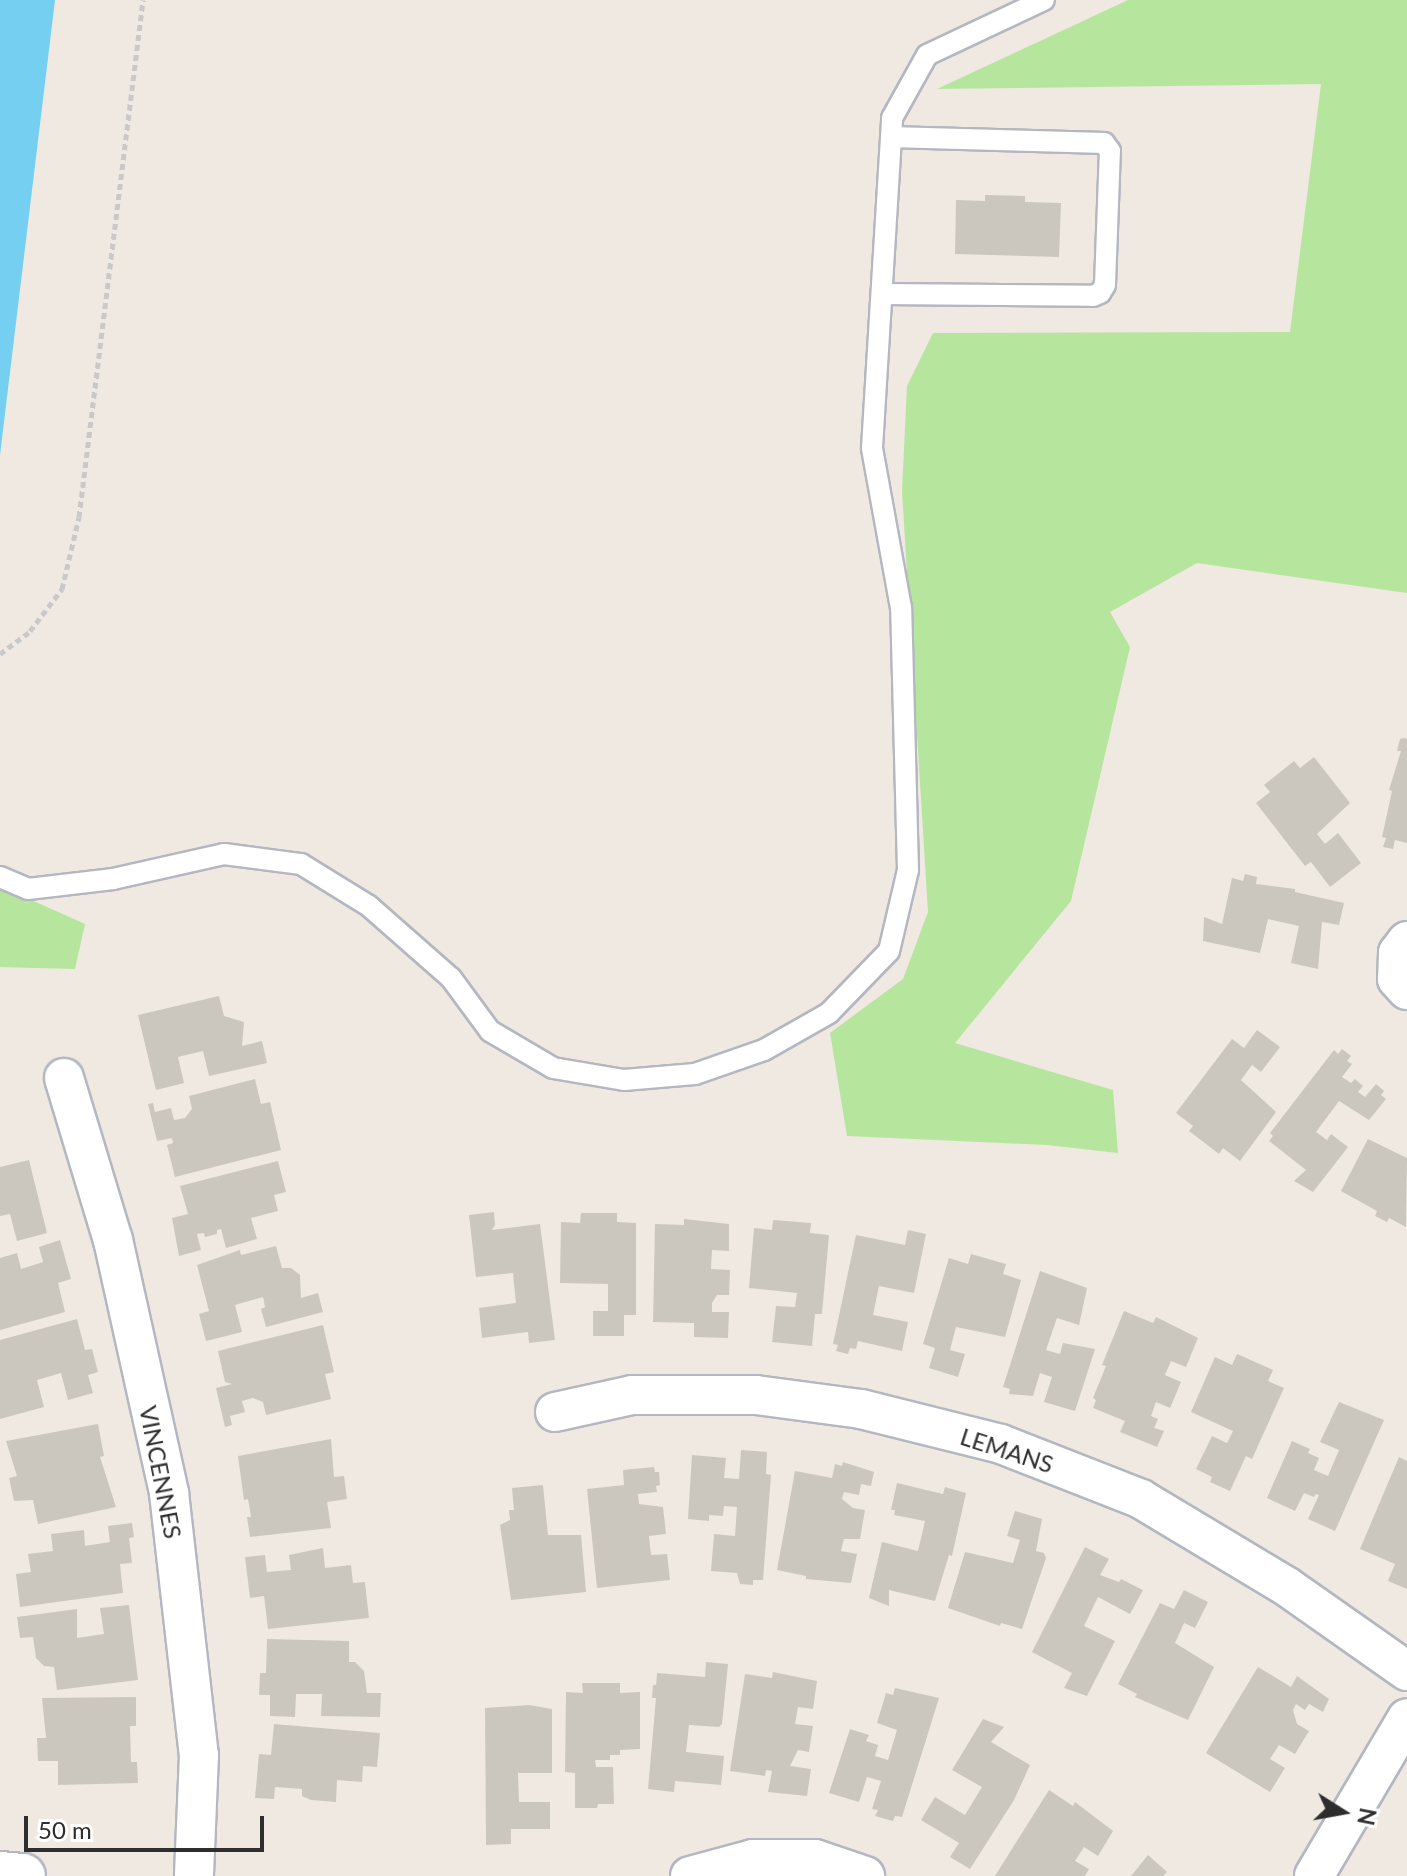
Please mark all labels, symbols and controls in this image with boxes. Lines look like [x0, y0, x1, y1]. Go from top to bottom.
street label: VINCENNES [134, 1403, 188, 1541]
street label: LEMANS [957, 1421, 1057, 1479]
north arrow [1303, 1772, 1383, 1852]
scale bar [28, 1800, 268, 1850]
text: N [1352, 1806, 1382, 1828]
text: 50 m [38, 1815, 92, 1844]

